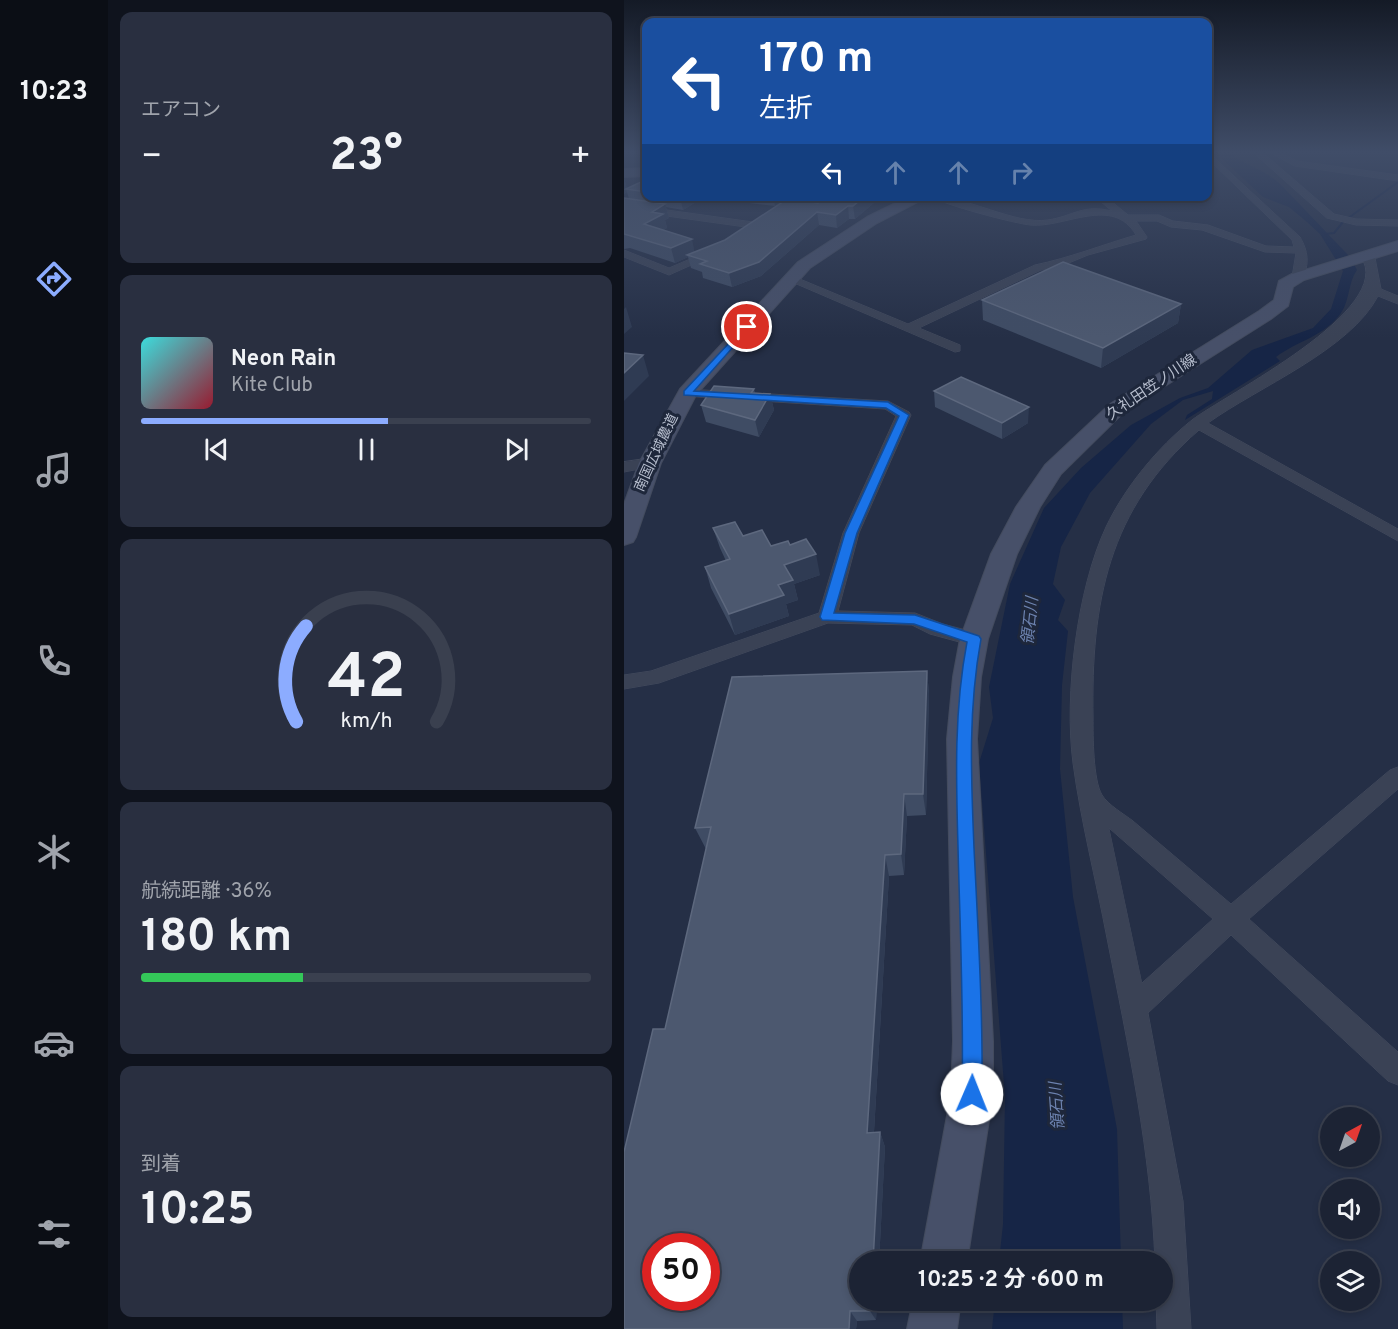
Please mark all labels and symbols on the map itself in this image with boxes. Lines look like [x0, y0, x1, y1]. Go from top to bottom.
pin [721, 301, 772, 352]
street label: 久礼田笠ノ川線 [1103, 351, 1201, 425]
street label: 南国広域農道 [632, 411, 682, 495]
water label: 領石川 [1019, 594, 1044, 646]
position arrow [940, 1062, 1004, 1126]
water label: 領石川 [1046, 1079, 1070, 1131]
north arrow [1320, 1107, 1380, 1167]
speed limit sign: 50 [642, 1233, 720, 1311]

